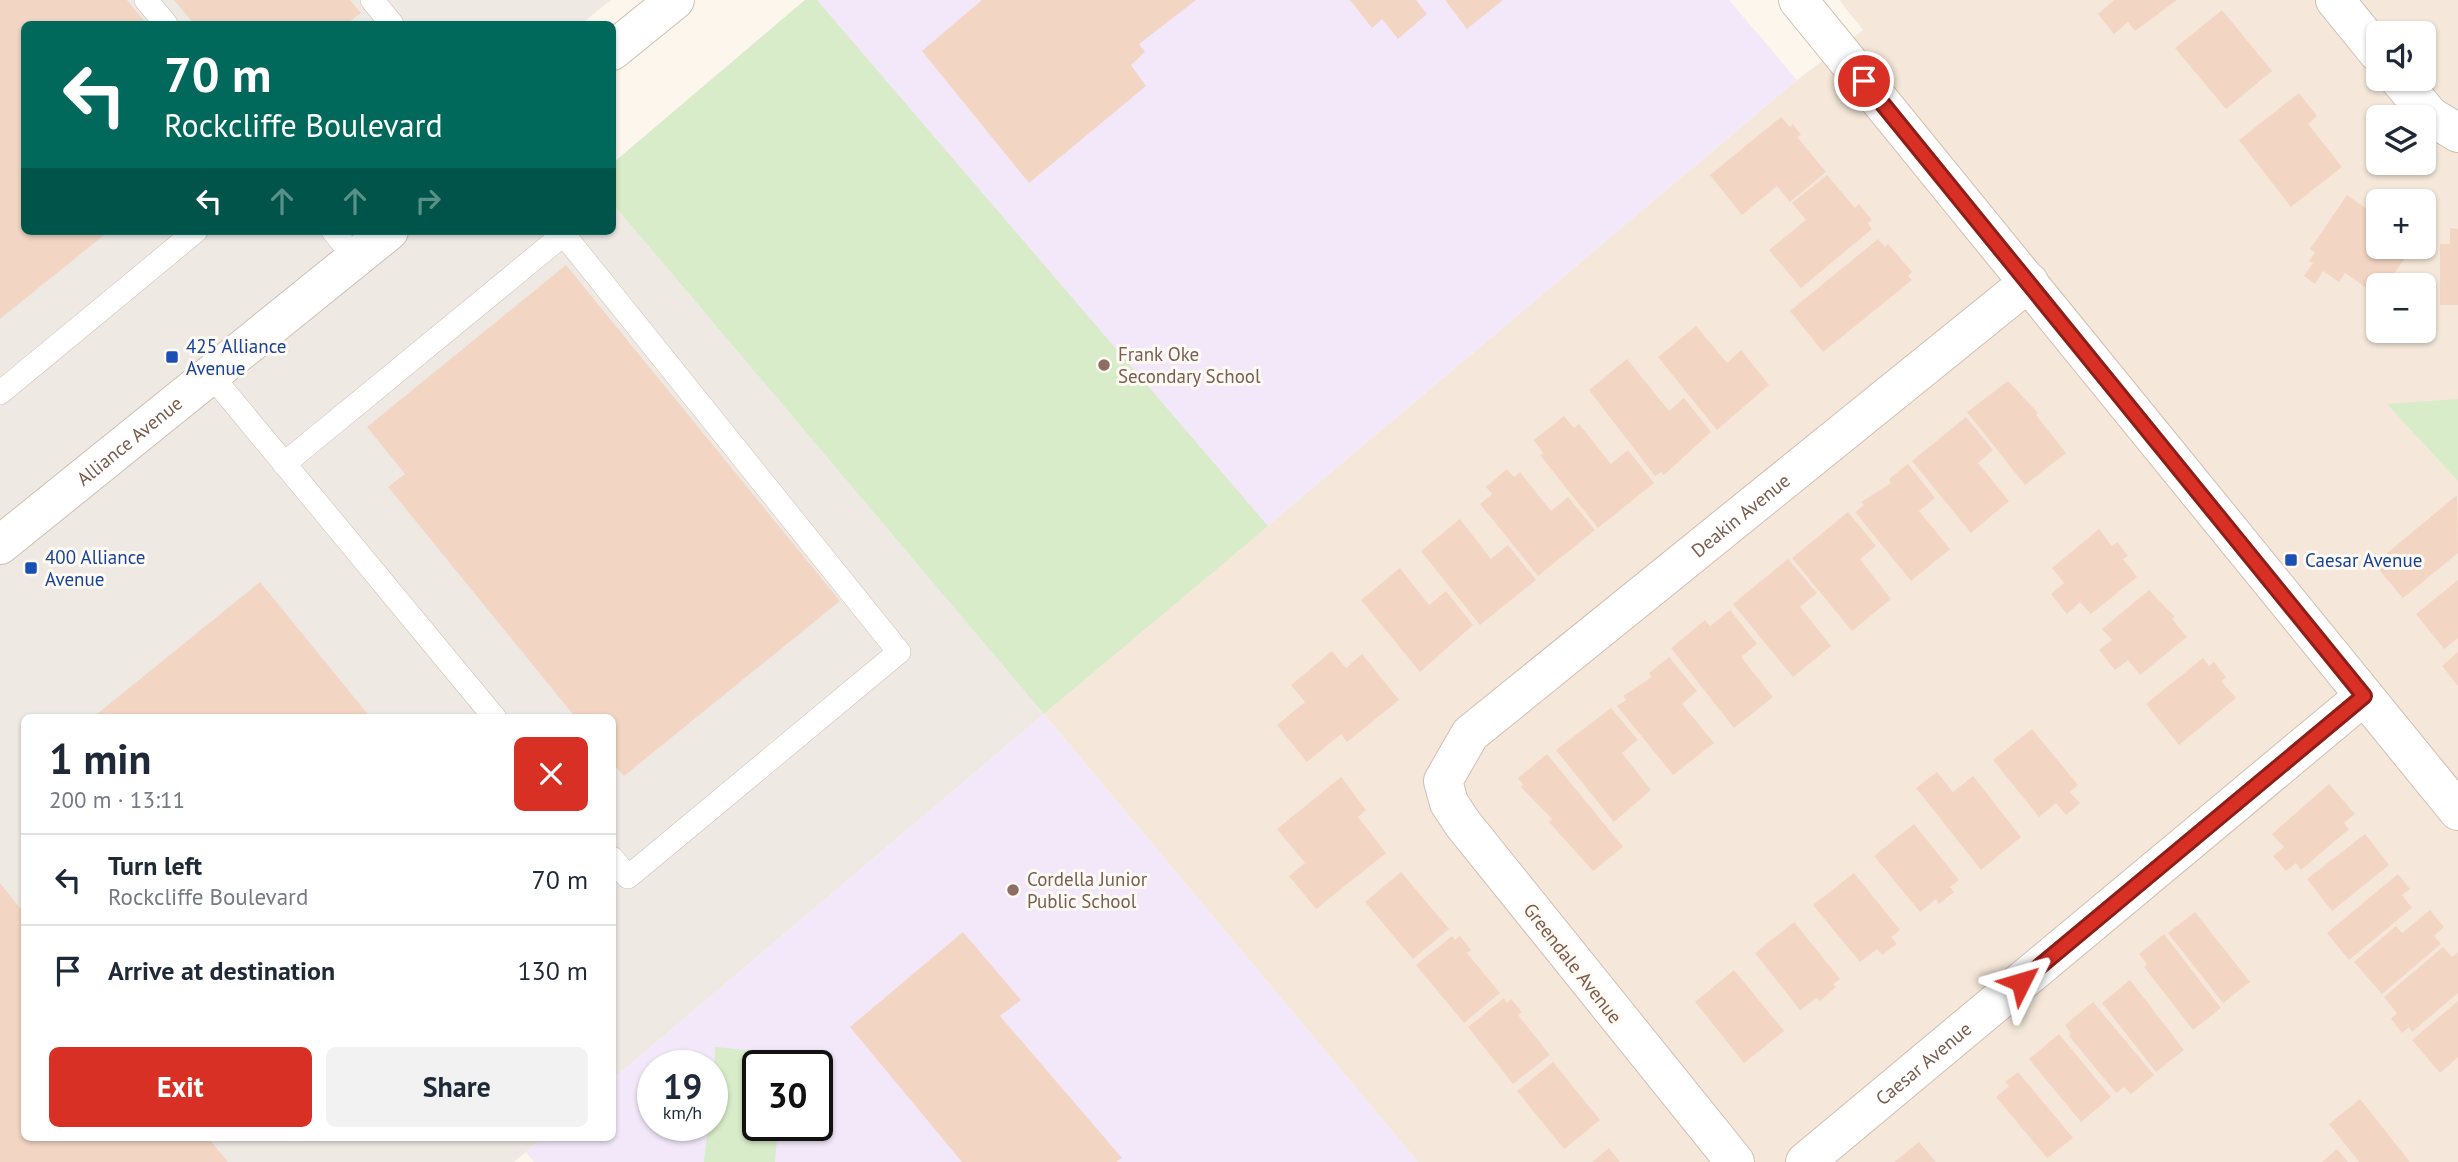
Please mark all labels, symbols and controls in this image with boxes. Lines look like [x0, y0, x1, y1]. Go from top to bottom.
map controls [2366, 21, 2436, 343]
button: sound [2366, 21, 2436, 91]
text: 70 m [164, 42, 271, 106]
icon: left [49, 49, 140, 140]
pin [1834, 51, 1894, 111]
icon: arrive [1845, 62, 1883, 100]
text: Rockcliffe Boulevard [164, 104, 443, 146]
button: layers [2366, 105, 2436, 175]
icon: left [190, 182, 228, 220]
icon: ahead [263, 182, 301, 220]
icon: ahead [336, 182, 374, 220]
icon: right [409, 182, 447, 220]
button: + [2366, 189, 2436, 259]
button: − [2366, 273, 2436, 343]
place label: 425 Alliance Avenue [186, 334, 286, 380]
place label: Frank Oke Secondary School [1118, 342, 1261, 388]
marker: 425 Alliance Avenue [164, 349, 180, 365]
marker: Frank Oke Secondary School [1096, 357, 1112, 373]
street label: Alliance Avenue [72, 391, 187, 491]
street label: Deakin Avenue [1686, 468, 1795, 562]
place label: 400 Alliance Avenue [45, 545, 145, 591]
place label: Caesar Avenue [2305, 548, 2422, 572]
marker: Caesar Avenue [2283, 552, 2299, 568]
marker: 400 Alliance Avenue [23, 560, 39, 576]
text: 1 min [49, 731, 151, 786]
button: close [514, 737, 588, 811]
text: 200 m · 13:11 [49, 785, 185, 814]
text: Turn left [108, 849, 202, 882]
icon: left [49, 861, 87, 899]
text: 70 m [532, 863, 588, 896]
place label: Cordella Junior Public School [1027, 867, 1148, 913]
text: Rockcliffe Boulevard [108, 882, 308, 911]
marker: Cordella Junior Public School [1005, 882, 1021, 898]
street label: Greendale Avenue [1519, 898, 1627, 1028]
position arrow [1984, 945, 2058, 1019]
icon: arrive [49, 952, 87, 990]
text: Arrive at destination [108, 954, 335, 987]
text: 130 m [517, 954, 588, 987]
street label: Caesar Avenue [1871, 1017, 1976, 1110]
button: Exit [49, 1047, 312, 1127]
button: Share [326, 1047, 588, 1127]
speed limit sign: 30 [742, 1050, 833, 1141]
text: 19 [663, 1063, 702, 1109]
text: km/h [663, 1101, 702, 1124]

